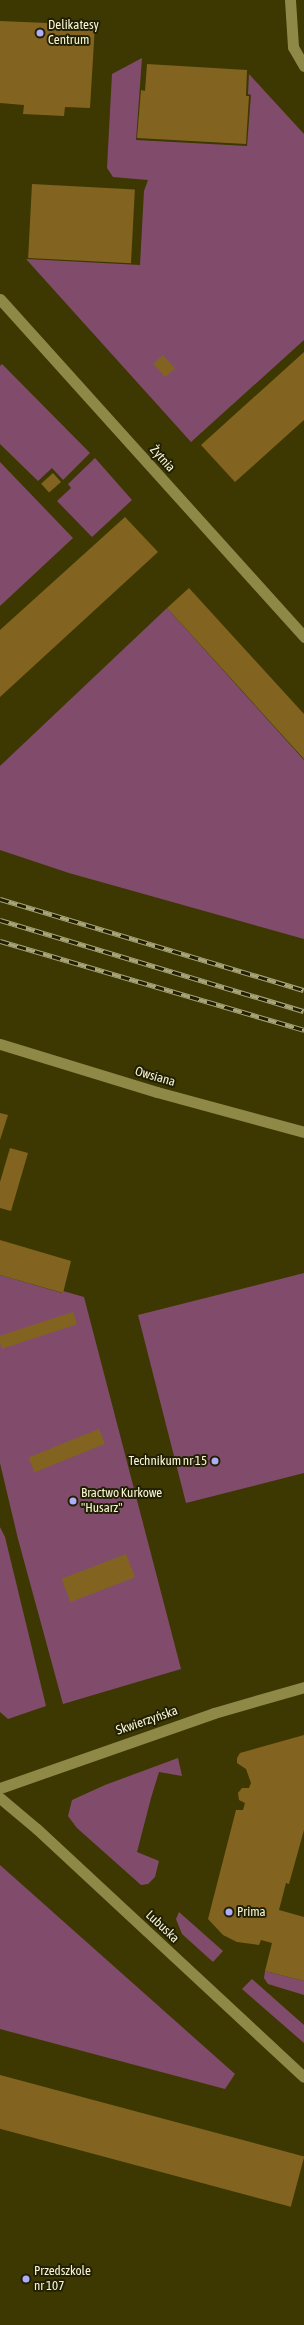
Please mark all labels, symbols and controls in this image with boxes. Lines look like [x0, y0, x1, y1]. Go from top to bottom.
place label: Delikatesy Centrum [48, 18, 99, 49]
marker: Delikatesy Centrum [35, 28, 45, 38]
street label: Żytnia [146, 443, 178, 475]
street label: Owsiana [133, 1064, 177, 1090]
place label: Technikum nr 15 [129, 1453, 207, 1469]
marker: Technikum nr 15 [210, 1456, 220, 1466]
place label: Bractwo Kurkowe "Husarz" [81, 1486, 162, 1517]
marker: Bractwo Kurkowe "Husarz" [68, 1496, 78, 1506]
street label: Skwierzyńska [114, 1703, 180, 1739]
place label: Prima [237, 1904, 266, 1920]
marker: Prima [224, 1907, 234, 1917]
street label: Lubuska [142, 1908, 182, 1946]
place label: Przedszkole nr 107 [34, 2264, 91, 2295]
marker: Przedszkole nr 107 [21, 2274, 31, 2284]

